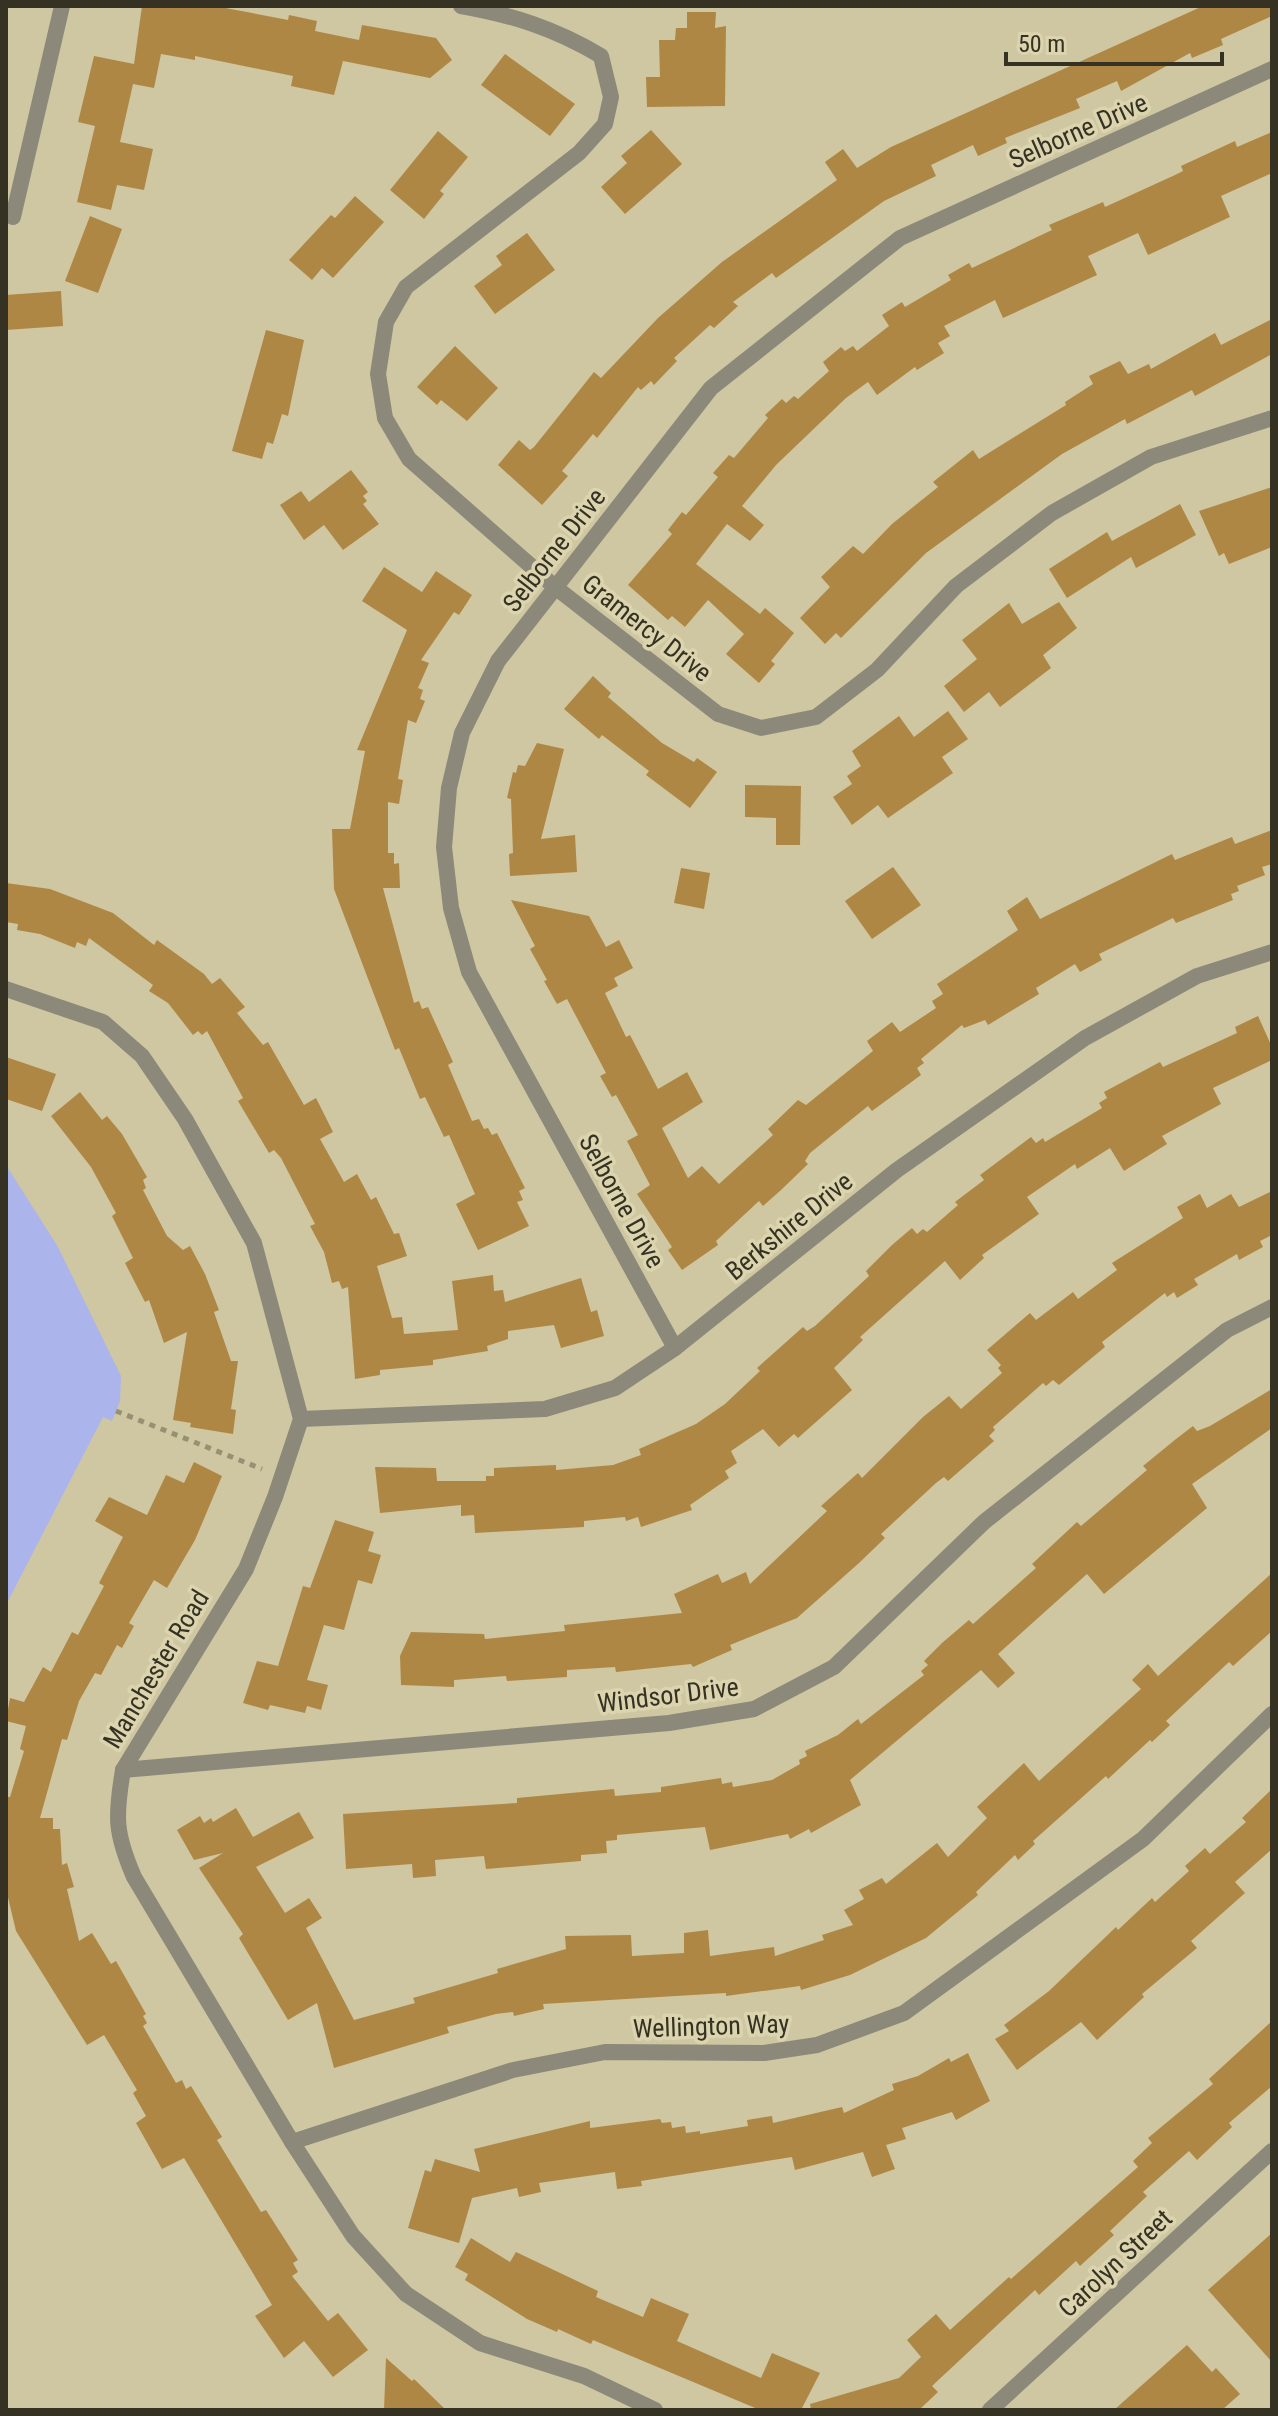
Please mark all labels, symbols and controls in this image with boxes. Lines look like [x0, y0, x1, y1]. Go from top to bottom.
scale bar [1006, 16, 1222, 66]
text: 50 m [1018, 30, 1065, 58]
street label: Selborne Drive [1004, 87, 1152, 175]
street label: Selborne Drive [497, 482, 611, 618]
street label: Gramercy Drive [577, 568, 717, 688]
street label: Selborne Drive [573, 1129, 671, 1273]
street label: Berkshire Drive [720, 1166, 858, 1286]
street label: Manchester Road [97, 1584, 215, 1754]
street label: Windsor Drive [596, 1671, 740, 1719]
street label: Wellington Way [632, 2008, 790, 2044]
street label: Carolyn Street [1052, 2203, 1178, 2323]

